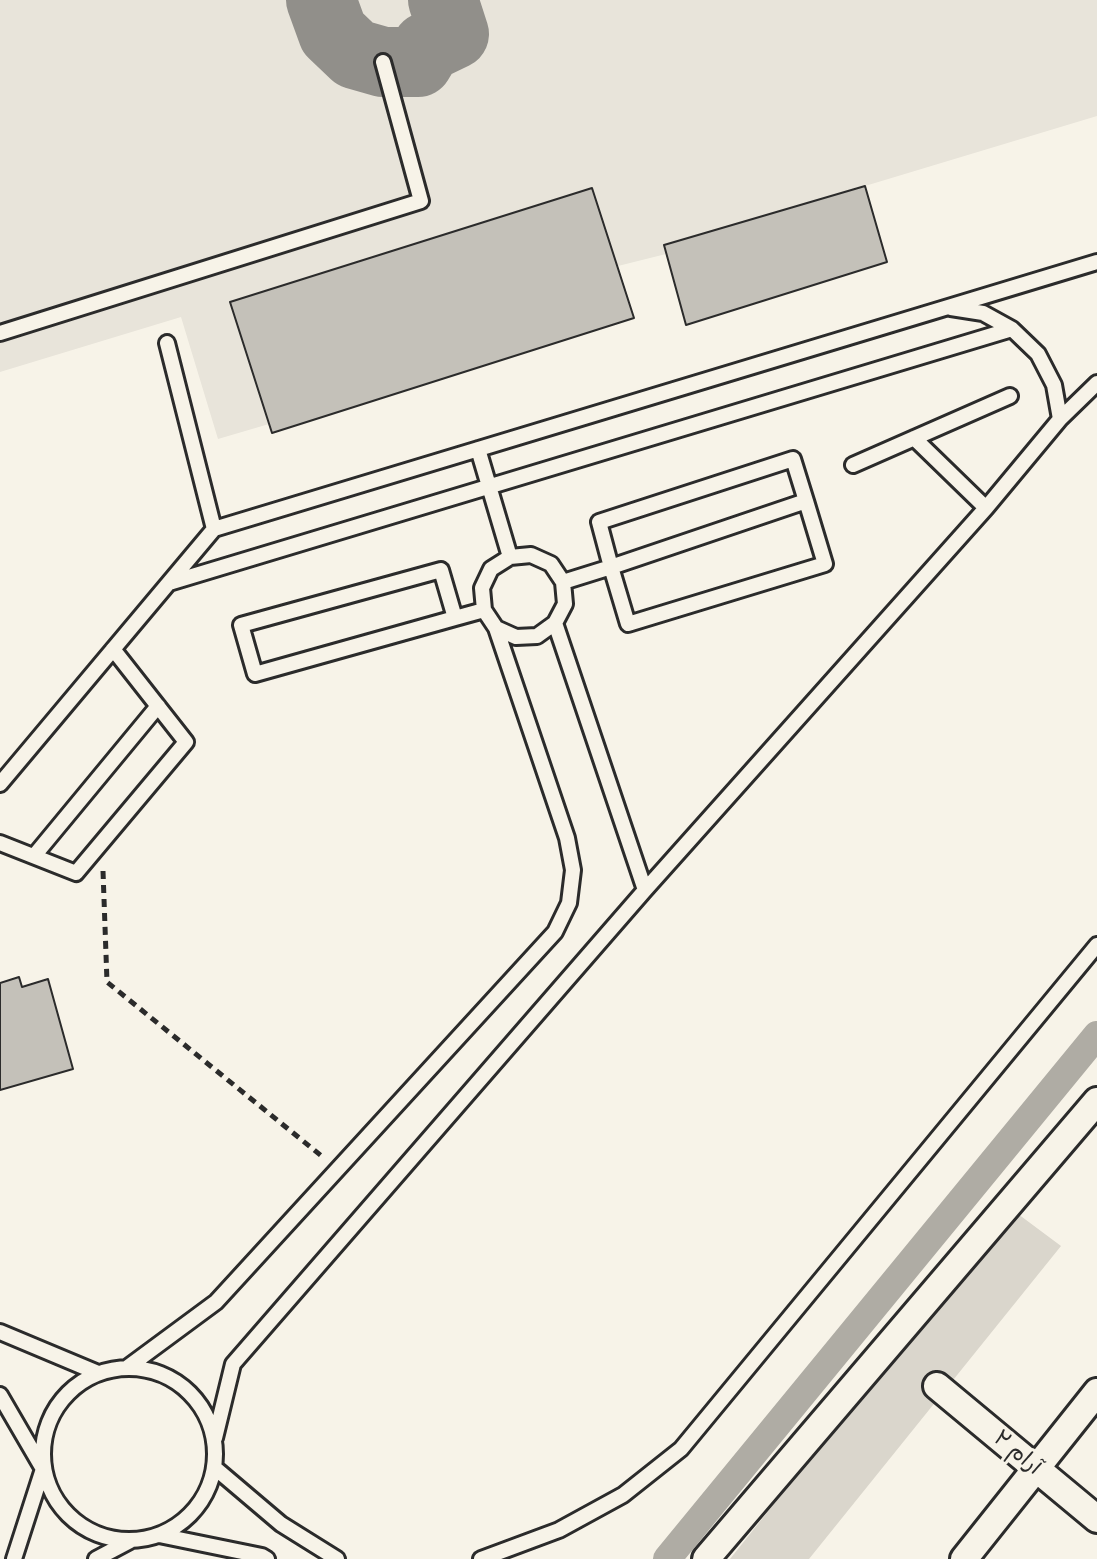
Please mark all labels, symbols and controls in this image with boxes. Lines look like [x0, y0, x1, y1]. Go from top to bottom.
street label: آرام ۲ [987, 1425, 1047, 1481]

